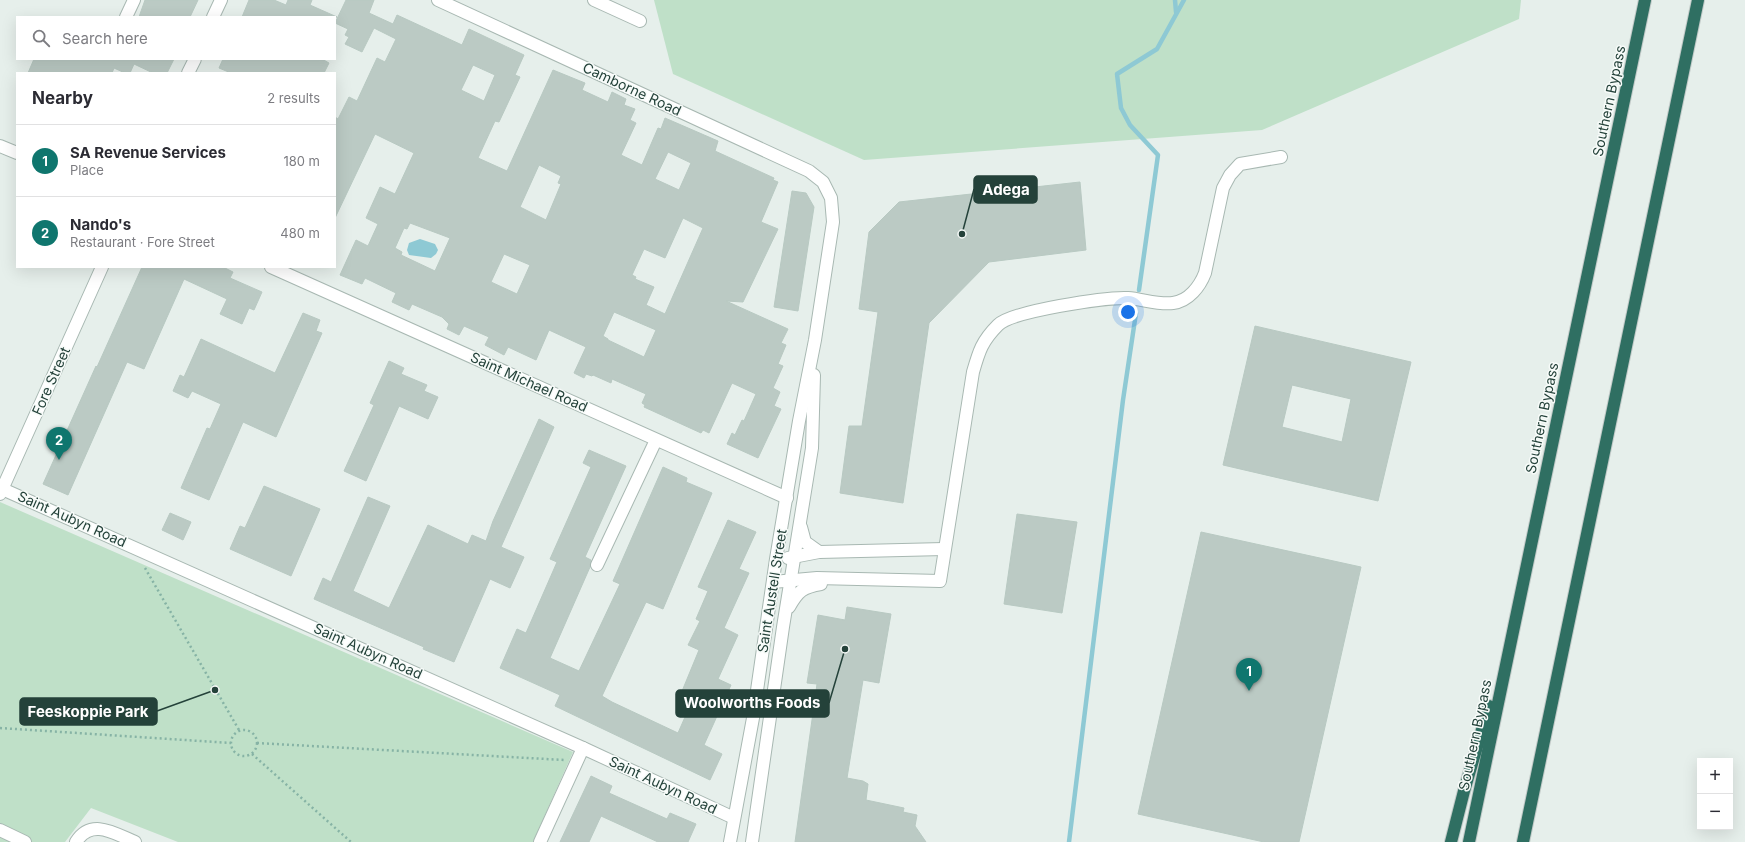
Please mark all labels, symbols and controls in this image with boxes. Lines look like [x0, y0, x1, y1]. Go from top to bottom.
search box [16, 16, 336, 60]
icon: search [30, 27, 52, 49]
text: Search here [62, 29, 148, 48]
street label: Southern Bypass [1588, 44, 1629, 158]
street label: Camborne Road [580, 58, 684, 119]
text: Nearby [32, 88, 93, 108]
text: 2 results [267, 90, 320, 106]
text: SA Revenue Services [70, 143, 226, 162]
text: 1 [42, 153, 48, 169]
text: 180 m [283, 153, 320, 169]
text: Place [70, 162, 104, 178]
callout: Adega [974, 176, 1037, 203]
text: Adega [982, 180, 1030, 199]
text: Nando's [70, 215, 131, 234]
text: 2 [41, 225, 49, 241]
text: 480 m [280, 225, 320, 241]
text: Restaurant · Fore Street [70, 234, 215, 250]
your location [1118, 302, 1138, 322]
street label: Fore Street [28, 344, 73, 417]
street label: Saint Michael Road [468, 348, 590, 415]
street label: Southern Bypass [1521, 361, 1562, 475]
pin: 2 [46, 427, 72, 460]
street label: Saint Aubyn Road [15, 487, 129, 550]
street label: Saint Austell Street [753, 527, 790, 654]
street label: Saint Aubyn Road [311, 619, 425, 682]
pin: 1 [1236, 658, 1262, 691]
street label: Southern Bypass [1454, 678, 1495, 792]
callout: Woolworths Foods [676, 690, 829, 717]
text: Woolworths Foods [684, 693, 820, 712]
callout: Feeskoppie Park [20, 698, 157, 725]
text: Feeskoppie Park [28, 702, 149, 721]
street label: Saint Aubyn Road [607, 752, 720, 817]
map controls [1697, 758, 1733, 830]
button: + [1697, 758, 1733, 794]
button: − [1697, 794, 1733, 830]

